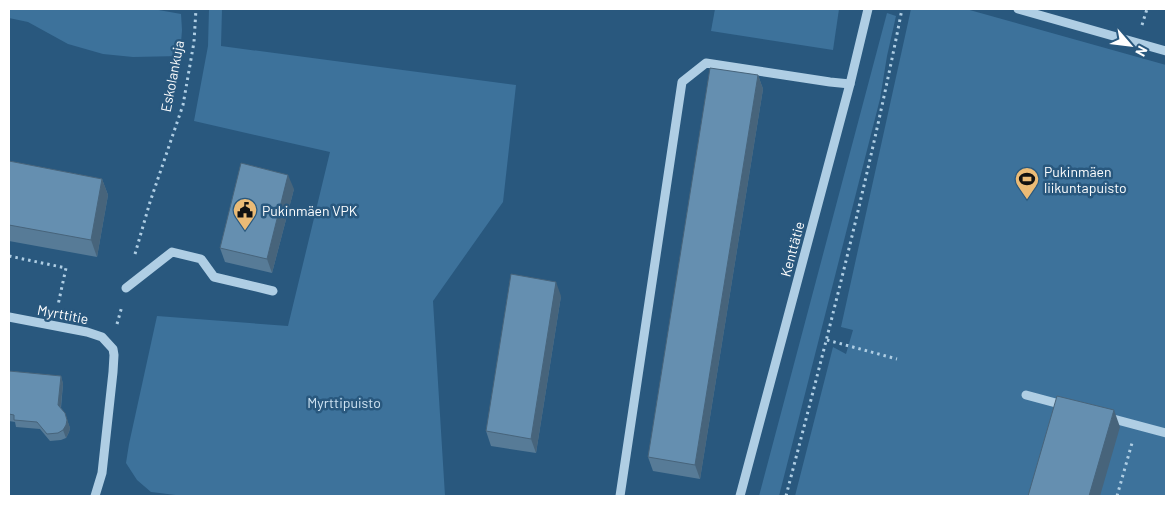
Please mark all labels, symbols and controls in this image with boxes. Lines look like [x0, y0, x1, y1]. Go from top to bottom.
north arrow [1105, 20, 1155, 70]
street label: Eskolankuja [157, 39, 187, 113]
text: N [1132, 43, 1152, 59]
place label: Pukinmäen liikuntapuisto [1044, 163, 1127, 196]
sports icon: Pukinmäen liikuntapuisto [1014, 166, 1040, 200]
public building icon: Pukinmäen VPK [232, 197, 258, 231]
place label: Pukinmäen VPK [262, 202, 358, 219]
street label: Kenttätie [776, 219, 808, 279]
street label: Myrttitie [36, 301, 90, 327]
park label: Myrttipuisto [307, 394, 381, 411]

